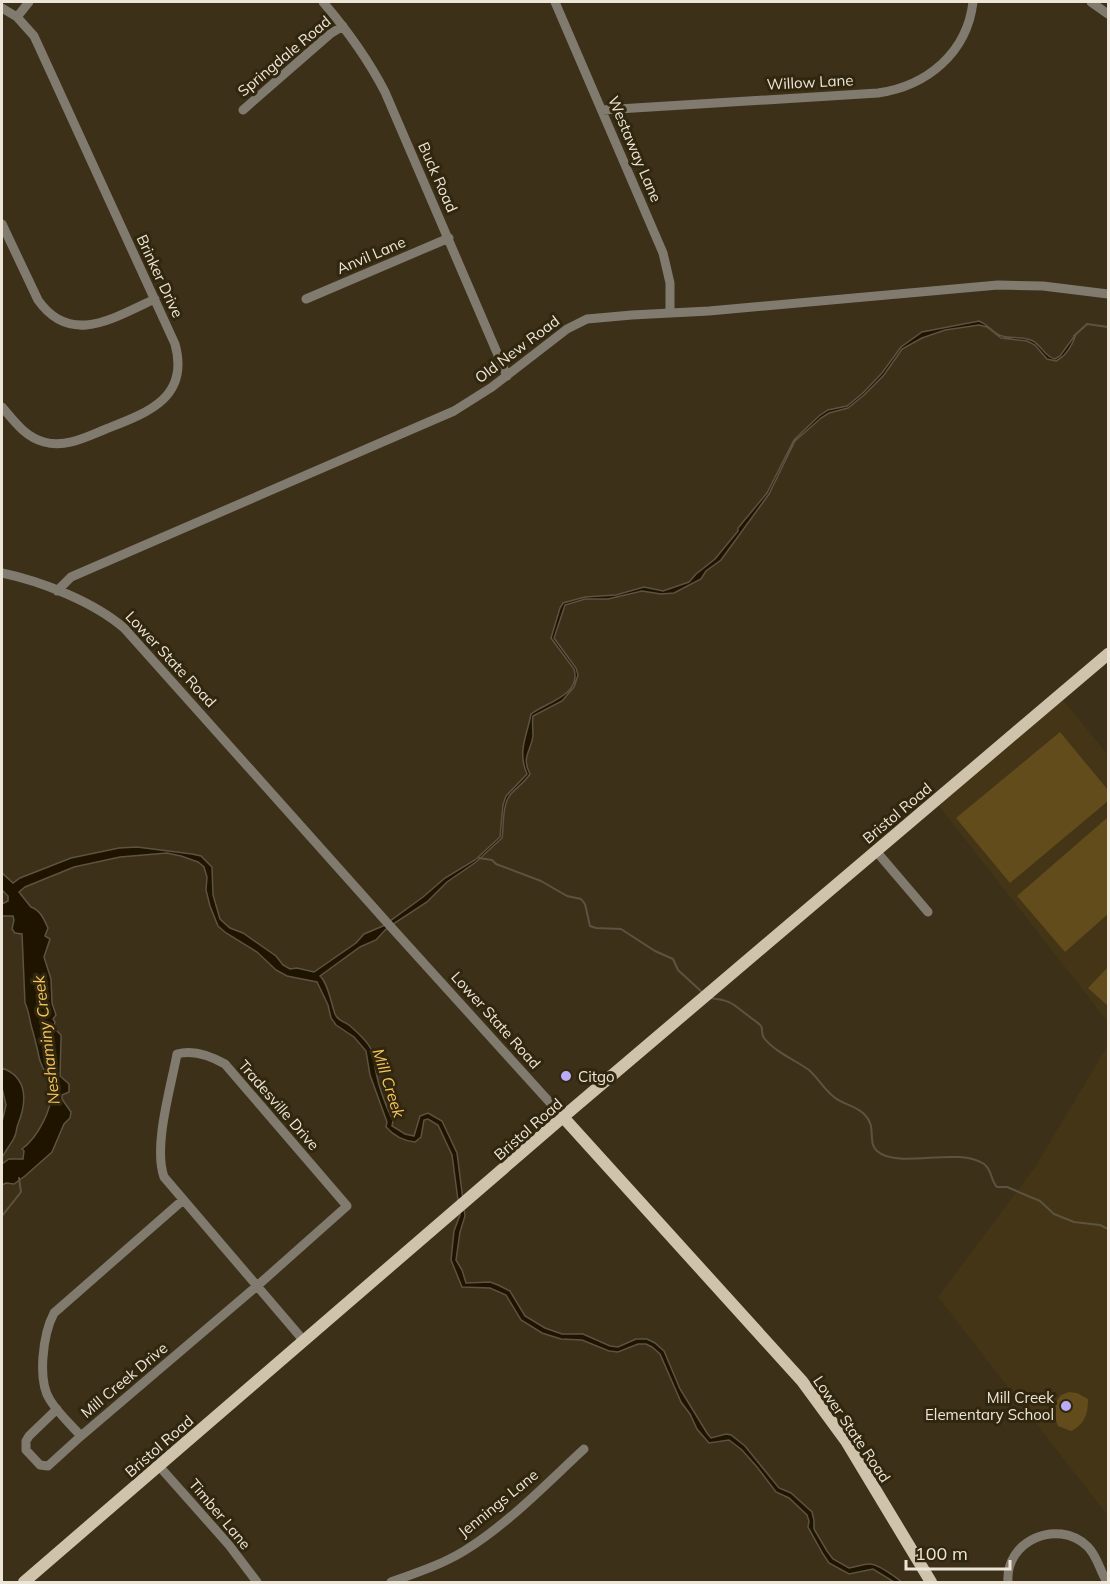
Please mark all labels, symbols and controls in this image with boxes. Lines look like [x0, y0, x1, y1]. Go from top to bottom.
street label: Springdale Road [234, 12, 334, 100]
street label: Willow Lane [766, 70, 854, 94]
street label: Westaway Lane [604, 93, 666, 205]
street label: Buck Road [414, 139, 462, 215]
street label: Brinker Drive [133, 232, 187, 320]
street label: Anvil Lane [334, 232, 408, 278]
street label: Old New Road [471, 311, 563, 387]
street label: Lower State Road [122, 607, 220, 711]
street label: Bristol Road [858, 779, 936, 847]
street label: Lower State Road [447, 967, 545, 1073]
water label: Neshaminy Creek [28, 974, 64, 1106]
water label: Mill Creek [368, 1046, 410, 1121]
street label: Tradesville Drive [235, 1056, 323, 1154]
place label: Citgo [578, 1067, 615, 1086]
marker: Citgo [559, 1069, 573, 1083]
street label: Bristol Road [490, 1094, 566, 1164]
street label: Mill Creek Drive [77, 1338, 171, 1422]
street label: Lower State Road [809, 1372, 895, 1486]
place label: Mill Creek Elementary School [925, 1388, 1054, 1424]
marker: Mill Creek Elementary School [1059, 1399, 1073, 1413]
street label: Bristol Road [121, 1411, 197, 1481]
street label: Jennings Lane [454, 1465, 542, 1541]
street label: Timber Lane [185, 1475, 255, 1553]
scale bar [906, 1533, 1010, 1571]
text: 100 m [915, 1542, 968, 1565]

